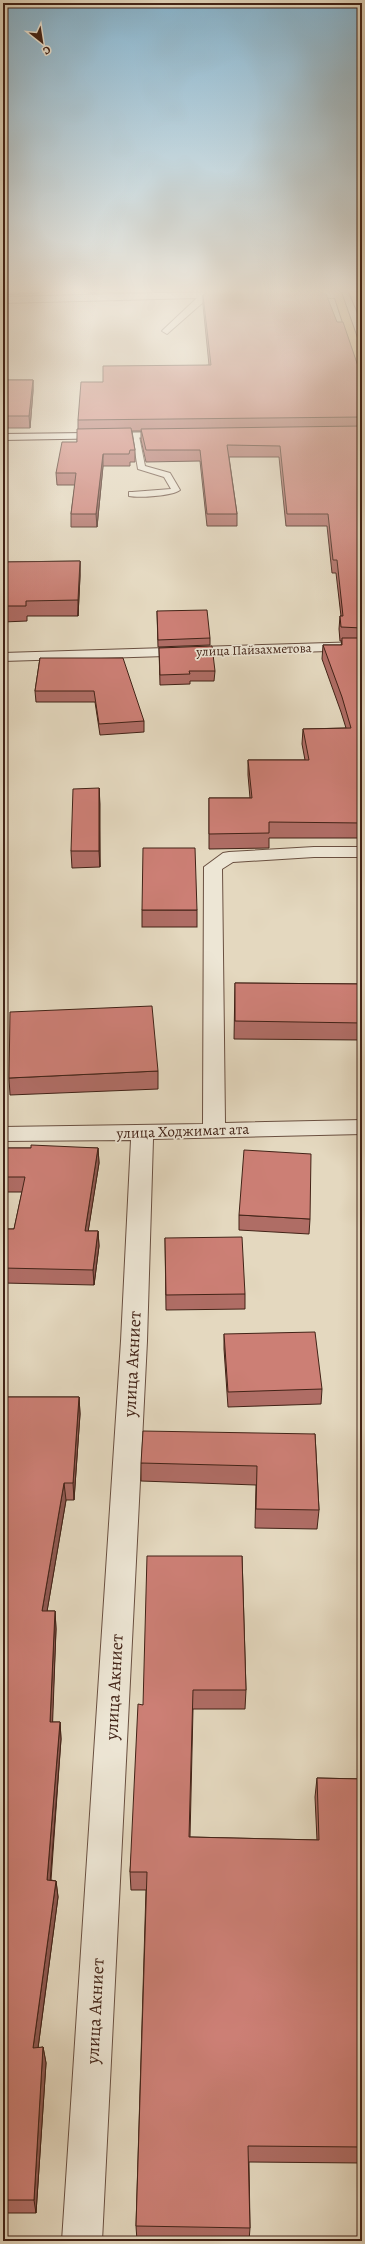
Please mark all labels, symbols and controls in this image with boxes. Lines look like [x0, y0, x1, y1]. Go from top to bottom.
north arrow [22, 22, 62, 62]
text: С [40, 42, 53, 59]
street label: улица Пайзахметова [195, 639, 312, 660]
street label: улица Ходжимат ата [115, 1119, 250, 1143]
street label: улица Акниет [117, 1310, 147, 1419]
street label: улица Акниет [99, 1633, 129, 1742]
street label: улица Акниет [80, 1957, 110, 2066]

